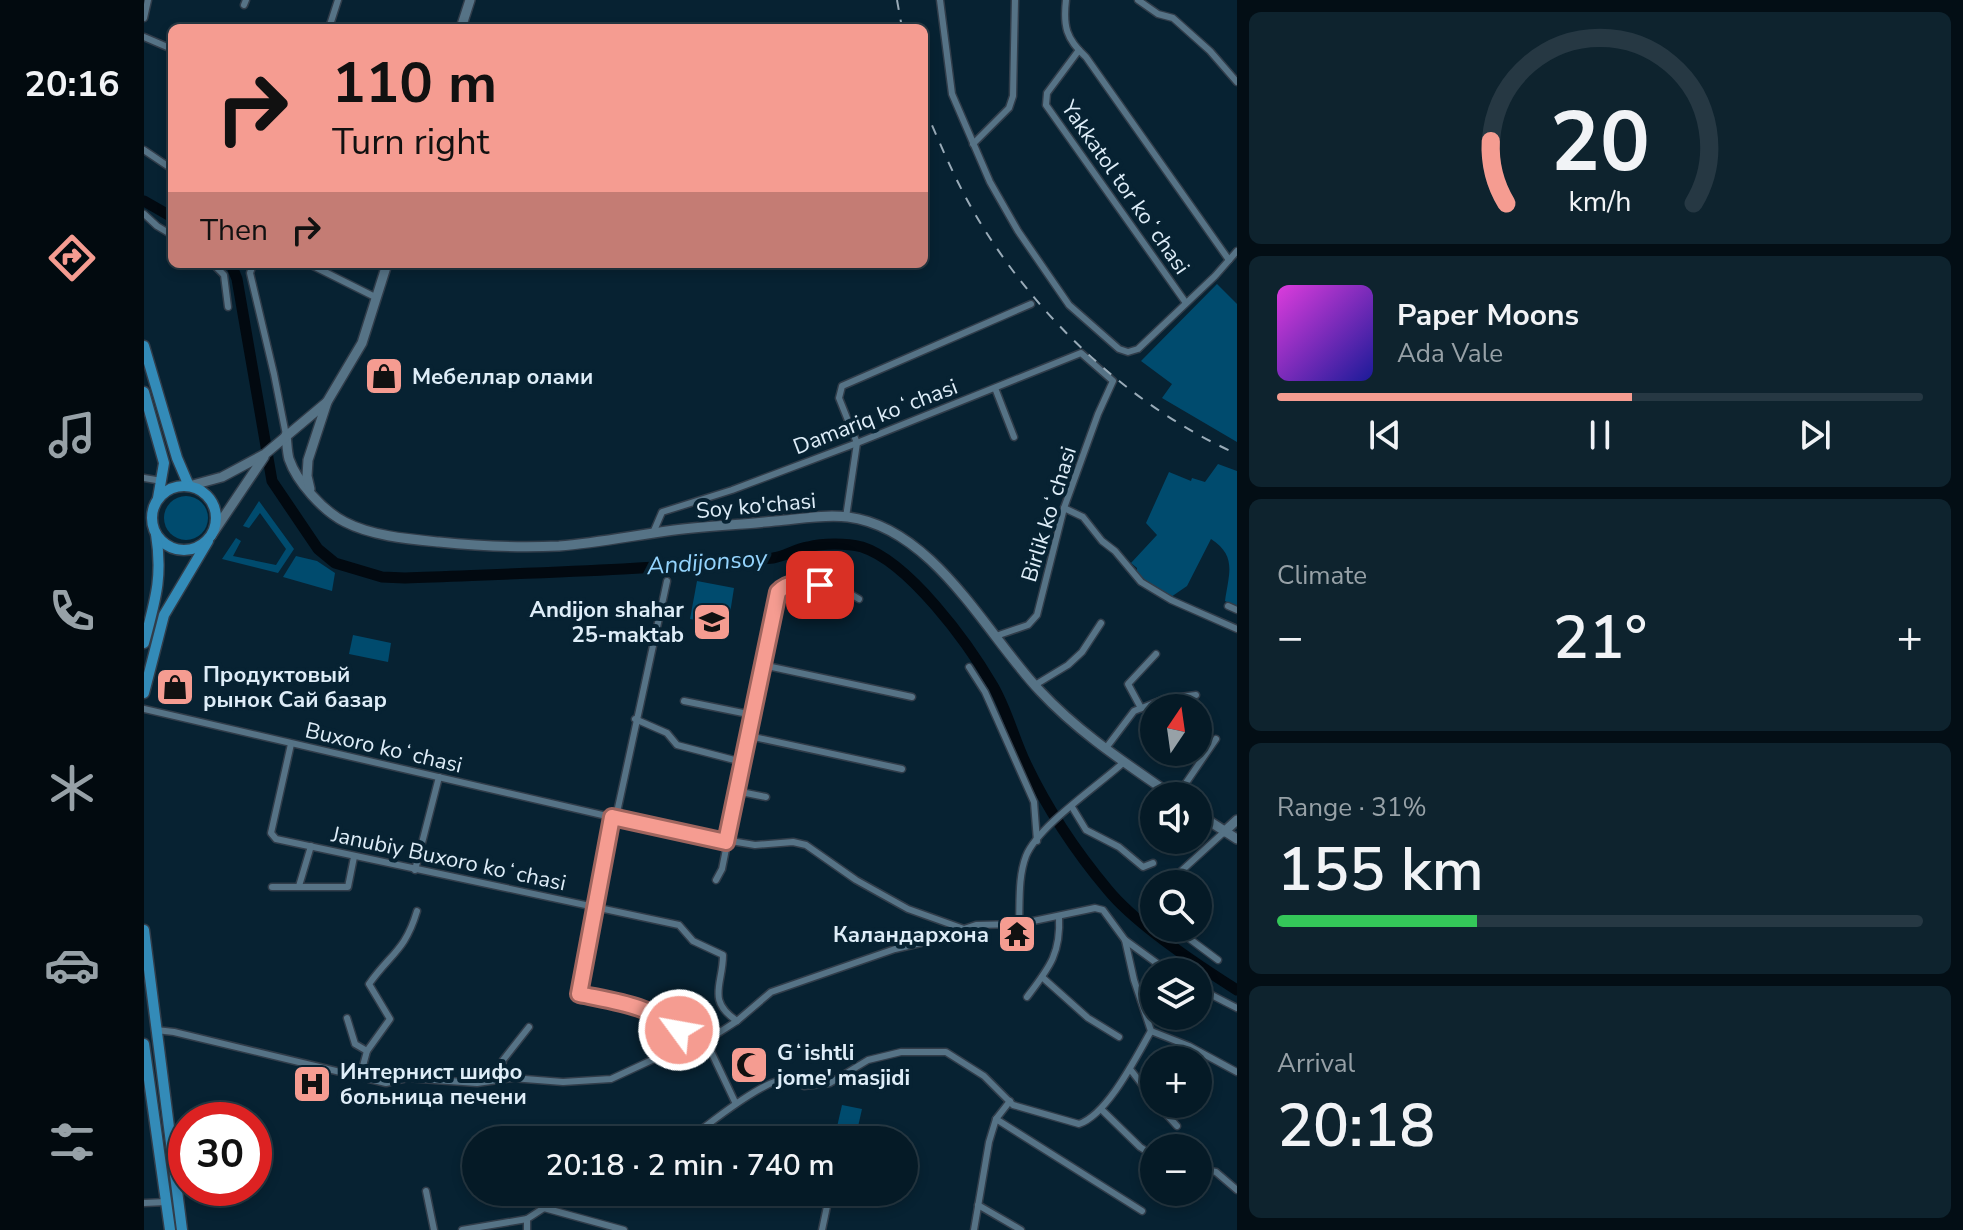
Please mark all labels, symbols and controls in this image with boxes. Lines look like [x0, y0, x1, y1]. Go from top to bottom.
text: 110 m [332, 45, 497, 122]
icon: right [200, 56, 304, 160]
text: 20:16 [24, 60, 120, 109]
text: 20 [1550, 85, 1650, 198]
street label: Yakkatol tor koʻchasi [1053, 94, 1197, 281]
text: Turn right [332, 118, 489, 167]
text: km/h [1569, 182, 1631, 221]
icon: right [284, 208, 328, 252]
text: Then [200, 210, 268, 251]
icon: directions [44, 230, 100, 286]
text: Paper Moons [1397, 295, 1579, 336]
text: Ada Vale [1397, 336, 1503, 371]
shop icon: Мебеллар олами [363, 355, 405, 397]
place label: Мебеллар олами [412, 362, 593, 392]
street label: Damariq koʻchasi [789, 372, 962, 462]
icon: music [44, 407, 100, 463]
icon: previous [1363, 413, 1407, 457]
icon: pause [1578, 413, 1622, 457]
icon: next [1793, 413, 1837, 457]
street label: Birlik koʻchasi [1014, 443, 1084, 586]
street label: Soy ko'chasi [695, 486, 817, 526]
water label: Andijonsoy [645, 542, 770, 582]
pin [786, 551, 854, 619]
text: Climate [1277, 558, 1367, 593]
icon: arrive [798, 563, 842, 607]
icon: phone [44, 583, 100, 639]
place label: Andijon shahar 25-maktab [530, 595, 684, 650]
text: 21° [1553, 597, 1647, 679]
school or university icon: Andijon shahar 25-maktab [691, 601, 733, 643]
text: − [1277, 608, 1303, 668]
text: + [1897, 608, 1923, 668]
place label: Продуктовый рынок Сай базар [203, 660, 387, 715]
shop icon: Продуктовый рынок Сай базар [154, 666, 196, 708]
north arrow [1140, 694, 1212, 766]
map controls [1140, 694, 1212, 1206]
street label: Buxoro koʻchasi [302, 715, 465, 781]
icon: climate [44, 760, 100, 816]
button: sound [1140, 782, 1212, 854]
text: Range · 31% [1277, 790, 1427, 825]
street label: Janubiy Buxoro koʻchasi [328, 819, 569, 898]
text: 155 km [1277, 829, 1484, 911]
button: search [1140, 870, 1212, 942]
temple icon: Каландархона [996, 913, 1038, 955]
place label: Каландархона [833, 920, 989, 950]
icon: car [44, 937, 100, 993]
button: layers [1140, 958, 1212, 1030]
position arrow [637, 988, 721, 1072]
place label: Gʻishtli jome' masjidi [775, 1038, 910, 1093]
mosque icon: Gʻishtli jome' masjidi [728, 1044, 770, 1086]
button: + [1140, 1046, 1212, 1118]
text: Arrival [1277, 1046, 1355, 1081]
place label: Интернист шифо больница печени [340, 1057, 527, 1112]
hospital icon: Интернист шифо больница печени [291, 1063, 333, 1105]
text: 20:18 [1277, 1085, 1435, 1167]
speed limit sign: 30 [168, 1102, 272, 1206]
icon: filters [44, 1114, 100, 1170]
button: − [1140, 1134, 1212, 1206]
text: 20:18 · 2 min · 740 m [545, 1145, 835, 1186]

